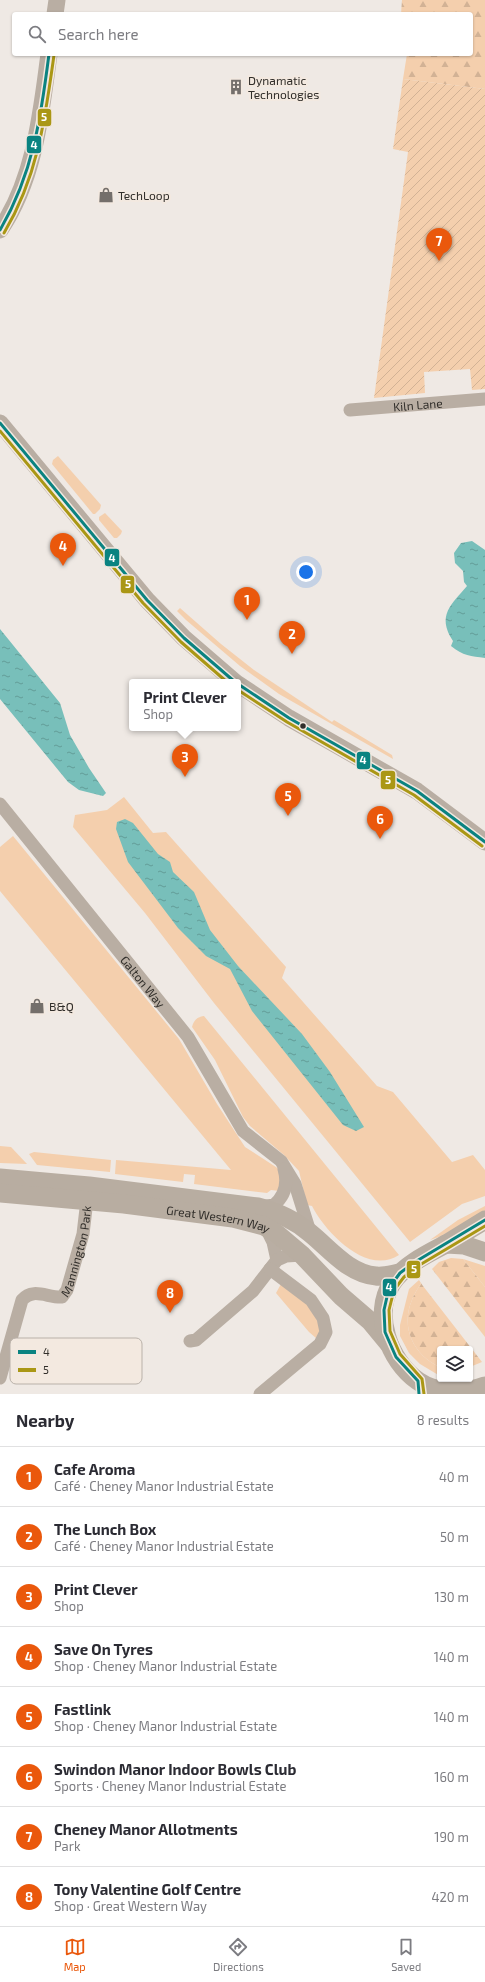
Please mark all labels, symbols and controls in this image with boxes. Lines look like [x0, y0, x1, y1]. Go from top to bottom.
search box [12, 12, 473, 56]
icon: search [26, 23, 48, 45]
text: Search here [58, 25, 139, 43]
place label: Dynamatic Technologies [248, 73, 319, 101]
building icon: Dynamatic Technologies [227, 78, 245, 96]
line badge: 5 [37, 108, 52, 127]
text: 5 [41, 110, 47, 123]
line badge: 4 [26, 135, 42, 154]
text: 4 [30, 138, 38, 151]
shop icon: TechLoop [97, 186, 115, 204]
place label: TechLoop [118, 188, 170, 202]
pin: 7 [426, 228, 452, 261]
street label: Kiln Lane [393, 395, 443, 413]
pin: 4 [50, 533, 76, 566]
line badge: 4 [104, 548, 120, 567]
text: 4 [108, 551, 116, 564]
your location [296, 562, 316, 582]
line badge: 5 [120, 575, 135, 594]
text: 5 [125, 577, 131, 590]
pin: 1 [234, 587, 260, 620]
pin: 2 [279, 621, 305, 654]
popup [129, 679, 241, 731]
text: Print Clever [143, 688, 227, 706]
text: Shop [143, 706, 173, 722]
unlabelled marker [298, 721, 308, 731]
pin: 3 [172, 744, 198, 777]
line badge: 4 [356, 751, 371, 770]
text: 4 [359, 753, 367, 766]
line badge: 5 [380, 770, 396, 790]
text: 5 [385, 773, 391, 786]
pin: 5 [275, 783, 301, 816]
pin: 6 [367, 806, 393, 839]
street label: Galton Way [118, 953, 169, 1011]
shop icon: B&Q [28, 997, 46, 1015]
place label: B&Q [49, 999, 74, 1014]
street label: Great Western Way [165, 1202, 274, 1236]
street label: Mannington Park [58, 1205, 93, 1299]
line badge: 5 [406, 1260, 421, 1279]
text: 5 [411, 1262, 417, 1275]
line badge: 4 [382, 1278, 397, 1297]
pin: 8 [157, 1280, 183, 1313]
text: 4 [385, 1280, 393, 1293]
legend [10, 1338, 142, 1384]
text: 4 [43, 1345, 50, 1358]
map controls [437, 1346, 473, 1382]
button: layers [437, 1346, 473, 1382]
text: 5 [43, 1363, 49, 1376]
text: Nearby [16, 1410, 74, 1430]
text: 8 results [417, 1412, 469, 1428]
text: Cafe Aroma [54, 1460, 135, 1478]
text: 1 [26, 1469, 32, 1485]
text: 40 m [439, 1469, 469, 1485]
text: Café · Cheney Manor Industrial Estate [54, 1478, 274, 1494]
text: The Lunch Box [54, 1520, 156, 1538]
text: 2 [25, 1529, 33, 1545]
text: 50 m [440, 1529, 469, 1545]
text: Café · Cheney Manor Industrial Estate [54, 1538, 274, 1554]
text: Print Clever [54, 1580, 138, 1598]
text: 3 [25, 1589, 33, 1605]
text: 130 m [434, 1589, 469, 1605]
text: Shop [54, 1598, 84, 1614]
text: Save On Tyres [54, 1640, 153, 1658]
text: 4 [25, 1649, 33, 1665]
text: 140 m [434, 1649, 469, 1665]
text: Shop · Cheney Manor Industrial Estate [54, 1658, 277, 1674]
text: Fastlink [54, 1700, 111, 1718]
text: 5 [25, 1709, 33, 1725]
text: 140 m [434, 1709, 469, 1725]
text: Shop · Cheney Manor Industrial Estate [54, 1718, 277, 1734]
text: Swindon Manor Indoor Bowls Club [54, 1760, 296, 1778]
text: 6 [25, 1769, 33, 1785]
text: 160 m [434, 1769, 469, 1785]
text: Sports · Cheney Manor Industrial Estate [54, 1778, 286, 1794]
text: Cheney Manor Allotments [54, 1820, 238, 1838]
text: 7 [26, 1829, 32, 1845]
text: 190 m [434, 1829, 469, 1845]
text: Park [54, 1838, 81, 1854]
text: Tony Valentine Golf Centre [54, 1880, 241, 1898]
text: 8 [25, 1889, 33, 1905]
text: 420 m [432, 1889, 469, 1905]
text: Shop · Great Western Way [54, 1898, 207, 1914]
tab: Map [64, 1936, 86, 1973]
tab: Directions [213, 1936, 264, 1973]
tab: Saved [391, 1936, 421, 1973]

